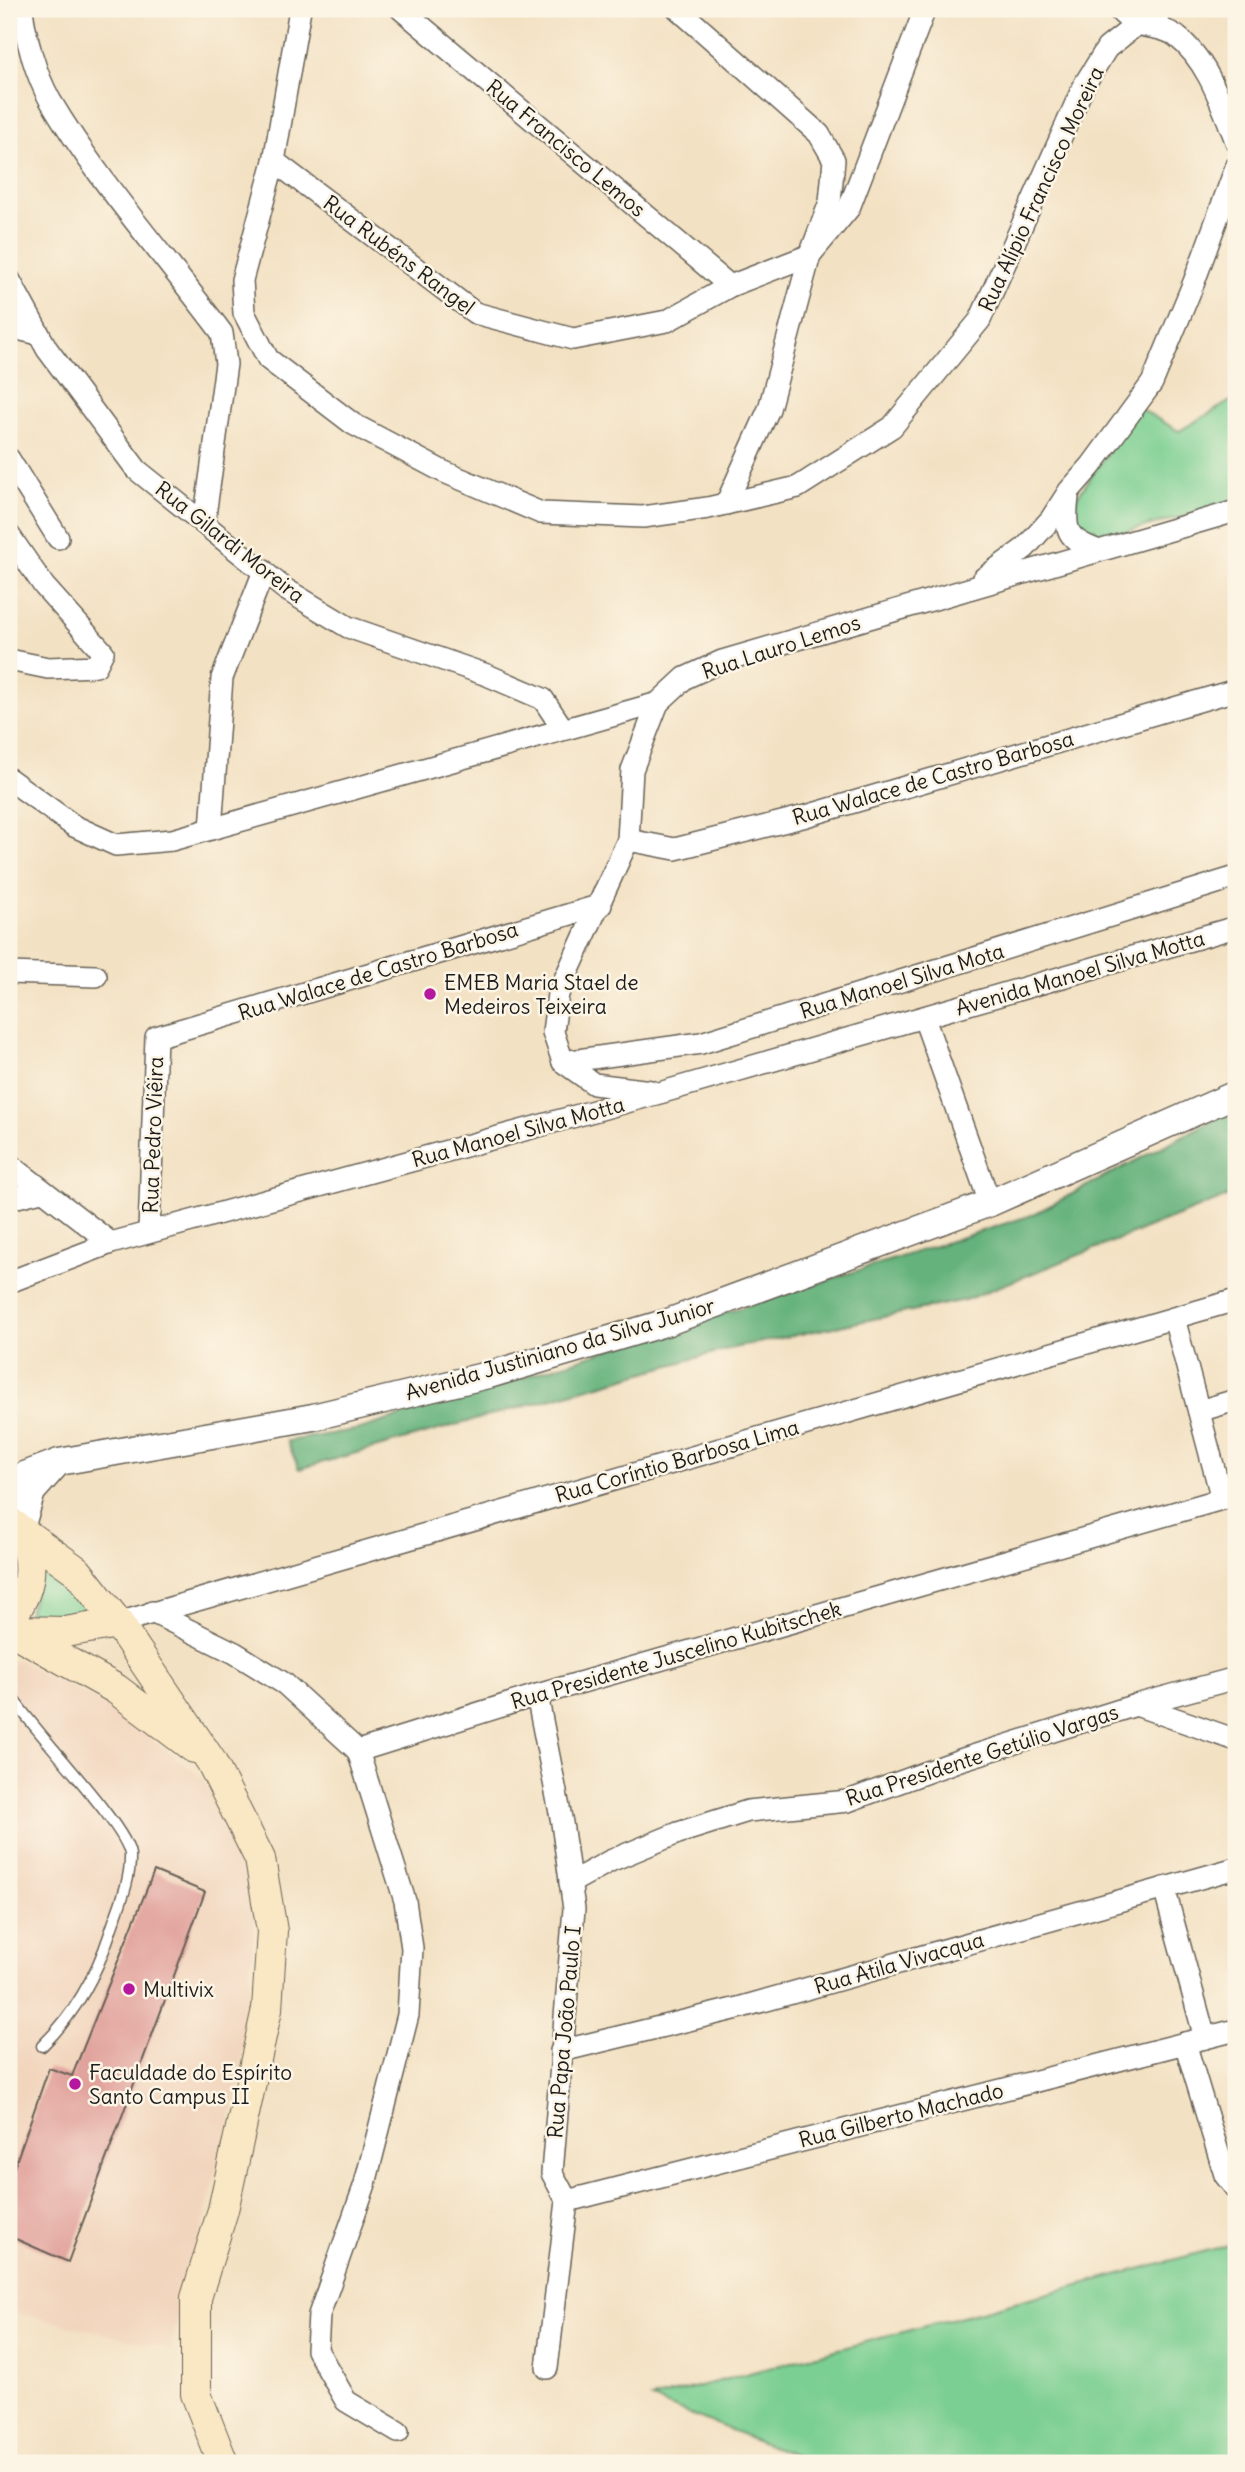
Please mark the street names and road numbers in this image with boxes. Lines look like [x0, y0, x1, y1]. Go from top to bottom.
street label: Rua Alípio Francisco Moreira [972, 62, 1110, 316]
street label: Rua Francisco Lemos [481, 73, 651, 223]
street label: Rua Rubéns Rangel [318, 189, 480, 321]
street label: Rua Gilardi Moreira [150, 475, 310, 609]
street label: Rua Lauro Lemos [698, 609, 864, 685]
street label: Rua Walace de Castro Barbosa [789, 725, 1077, 831]
street label: Rua Walace de Castro Barbosa [235, 916, 521, 1026]
street label: Avenida Manoel Silva Motta [952, 925, 1208, 1021]
street label: Rua Manoel Silva Mota [797, 937, 1007, 1025]
street label: Rua Pedro Viêira [137, 1056, 169, 1214]
street label: Rua Manoel Silva Motta [409, 1091, 627, 1173]
street label: Avenida Justiniano da Silva Junior [402, 1292, 718, 1406]
street label: Rua Coríntio Barbosa Lima [552, 1413, 802, 1509]
street label: Rua Presidente Juscelino Kubitschek [508, 1595, 844, 1715]
street label: Rua Presidente Getúlio Vargas [842, 1698, 1122, 1812]
street label: Rua Papa João Paulo I [541, 1924, 587, 2140]
street label: Rua Atila Vivacqua [811, 1926, 987, 2000]
street label: Rua Gilberto Machado [796, 2077, 1006, 2153]

